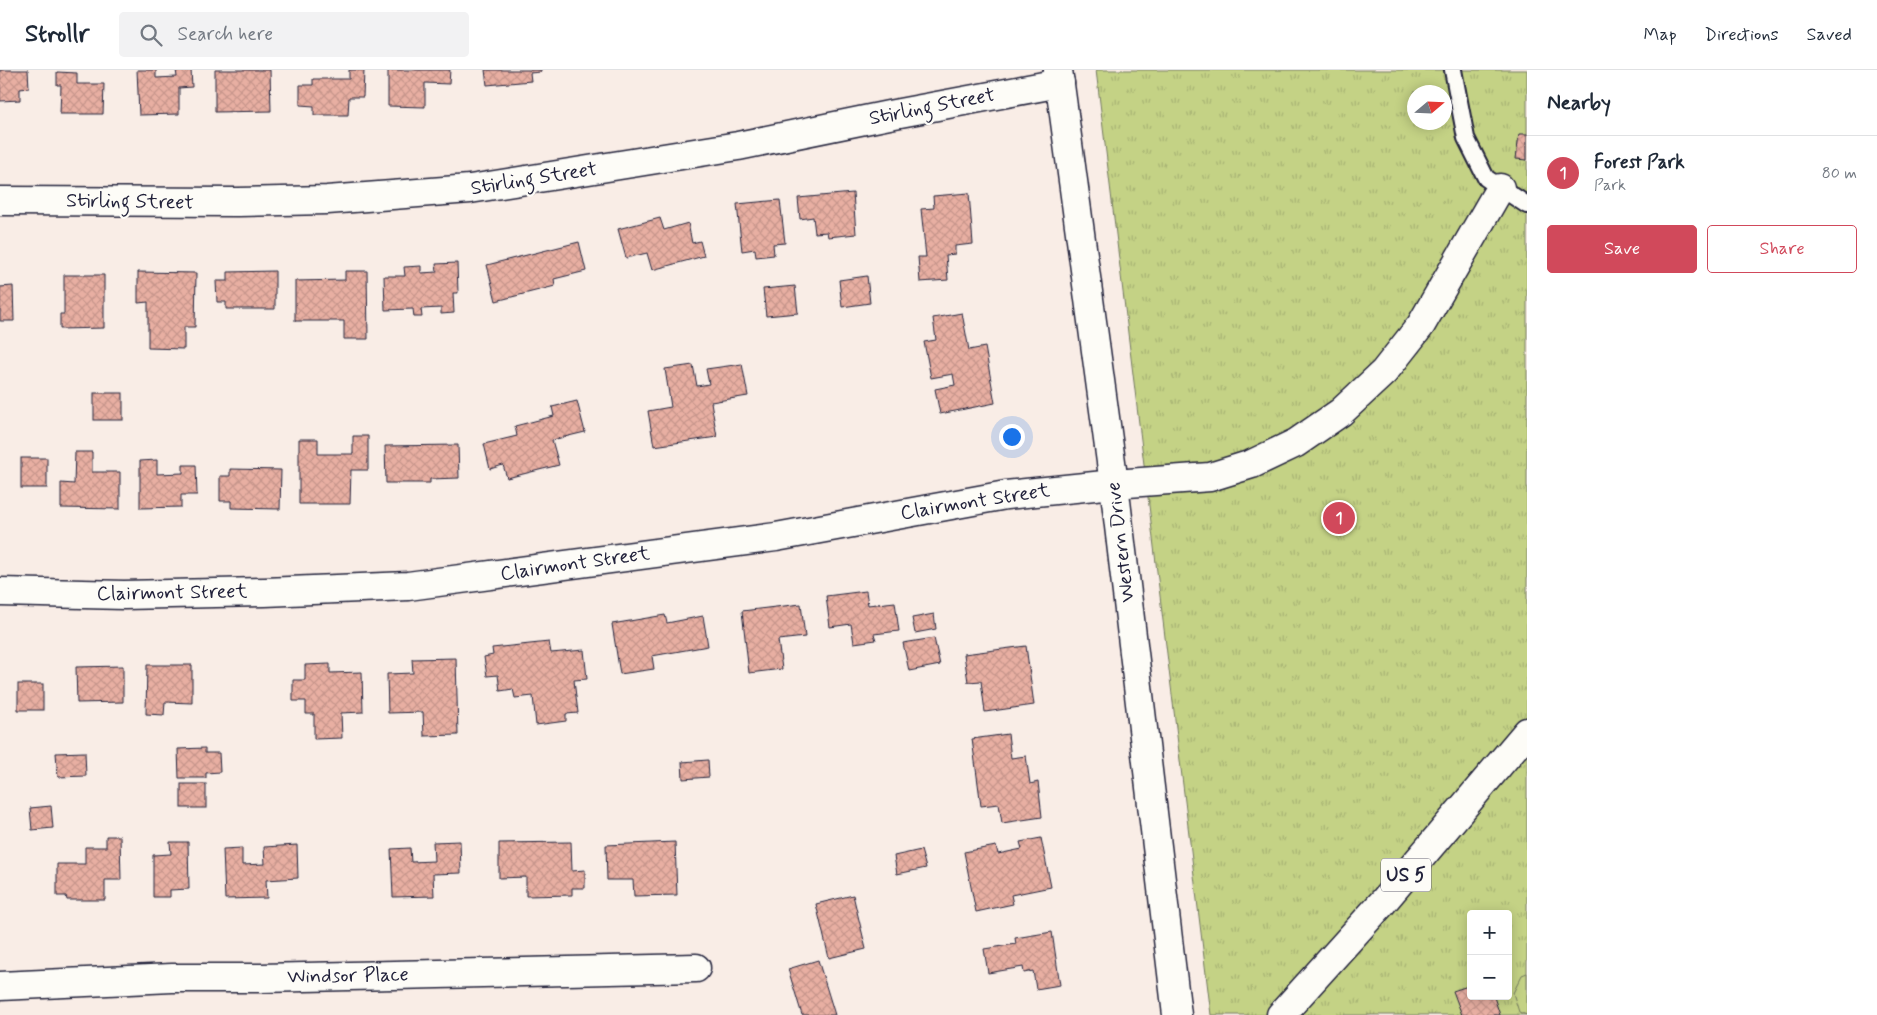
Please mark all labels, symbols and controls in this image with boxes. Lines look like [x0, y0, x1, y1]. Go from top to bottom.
search box [119, 12, 469, 57]
text: Strollr [25, 19, 89, 50]
icon: search [137, 21, 165, 49]
text: Search here [177, 22, 273, 47]
text: Map [1644, 23, 1677, 47]
text: Directions [1705, 23, 1779, 47]
text: Saved [1807, 23, 1852, 47]
street label: Stirling Street [867, 82, 998, 134]
north arrow [1407, 85, 1452, 130]
text: Nearby [1547, 89, 1611, 117]
text: Forest Park [1594, 150, 1685, 175]
street label: Stirling Street [469, 156, 599, 204]
text: 1 [1559, 163, 1567, 184]
text: 80 m [1822, 163, 1857, 184]
text: Park [1594, 175, 1626, 196]
street label: Stirling Street [66, 187, 194, 219]
button: Save [1547, 225, 1697, 273]
button: Share [1707, 225, 1857, 273]
your location [999, 424, 1025, 450]
street label: Clairmont Street [899, 477, 1052, 527]
street label: Western Drive [1100, 480, 1142, 604]
pin: 1 [1323, 499, 1355, 537]
street label: Clairmont Street [499, 540, 652, 588]
street label: Clairmont Street [96, 578, 248, 608]
road number: US 5 [1381, 858, 1431, 892]
map controls [1467, 910, 1512, 1000]
button: + [1467, 910, 1512, 955]
button: − [1467, 955, 1512, 1000]
street label: Windsor Place [287, 961, 409, 991]

